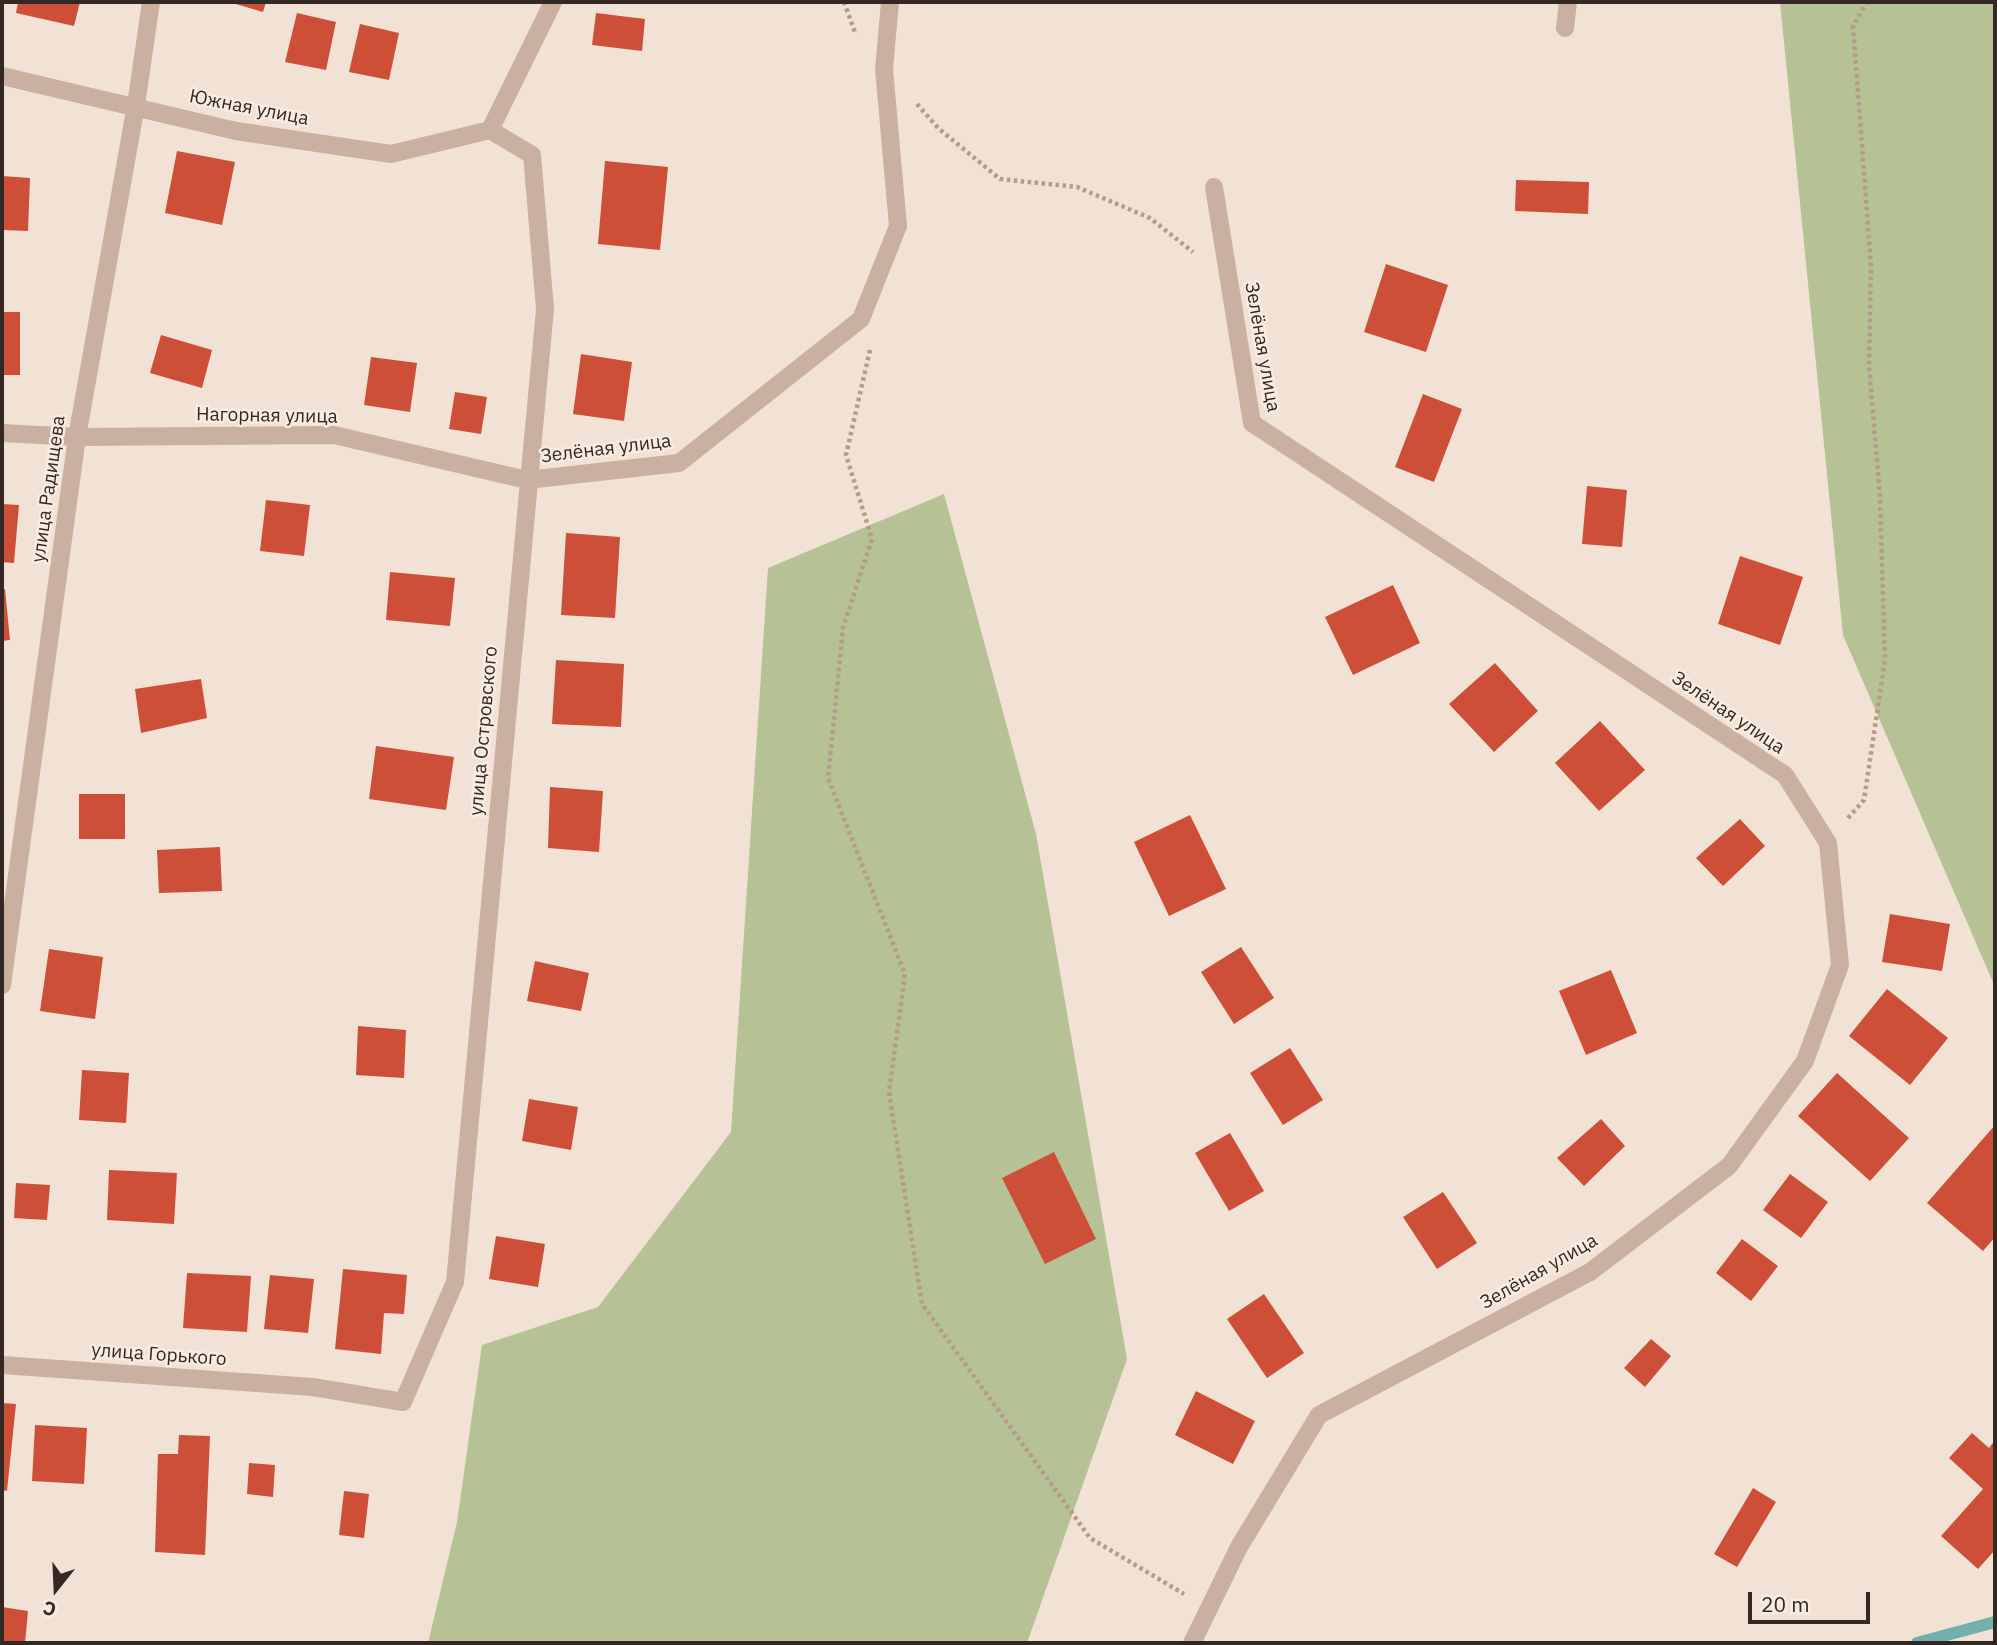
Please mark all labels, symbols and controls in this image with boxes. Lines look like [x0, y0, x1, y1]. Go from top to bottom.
street label: Южная улица [187, 85, 311, 131]
street label: Зелёная улица [1239, 280, 1285, 414]
street label: Нагорная улица [196, 403, 338, 429]
street label: улица Радищева [27, 414, 71, 564]
street label: Зелёная улица [539, 430, 673, 468]
street label: улица Островского [465, 645, 503, 817]
street label: Зелёная улица [1667, 667, 1789, 759]
street label: Зелёная улица [1476, 1229, 1602, 1315]
street label: улица Горького [91, 1339, 227, 1371]
north arrow [21, 1554, 91, 1624]
scale bar [1752, 1578, 1874, 1622]
text: 20 m [1761, 1590, 1810, 1618]
text: С [40, 1596, 59, 1622]

